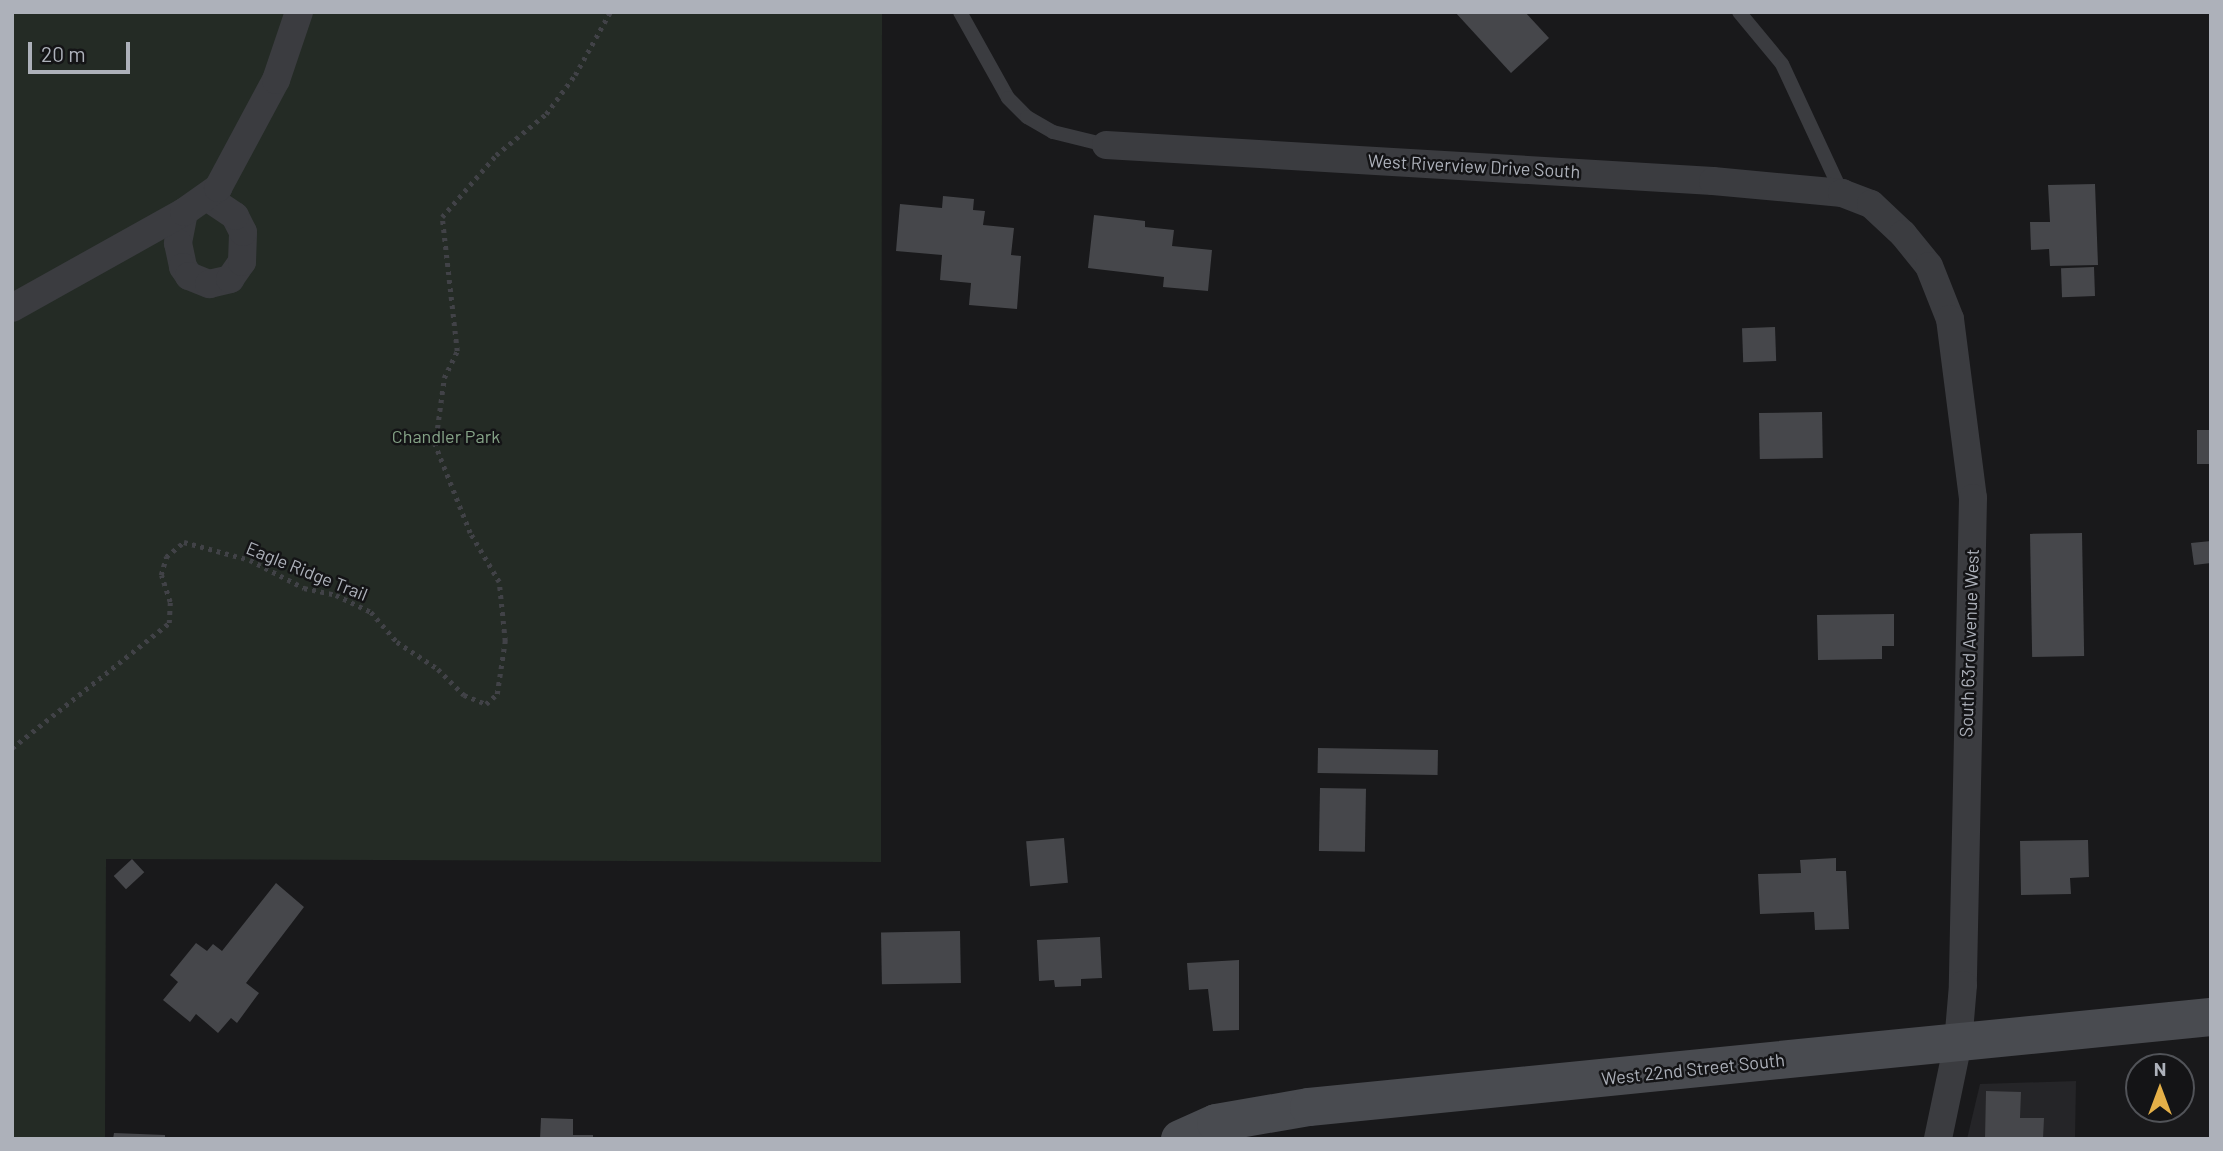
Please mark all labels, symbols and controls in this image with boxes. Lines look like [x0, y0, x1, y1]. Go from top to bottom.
scale bar [32, 28, 133, 72]
text: 20 m [41, 41, 86, 66]
street label: West Riverview Drive South [1367, 150, 1581, 182]
park label: Chandler Park [392, 425, 500, 447]
street label: Eagle Ridge Trail [243, 537, 371, 605]
street label: South 63rd Avenue West [1955, 548, 1983, 738]
street label: West 22nd Street South [1600, 1049, 1786, 1089]
north arrow [2125, 1053, 2195, 1123]
text: N [2154, 1057, 2166, 1080]

